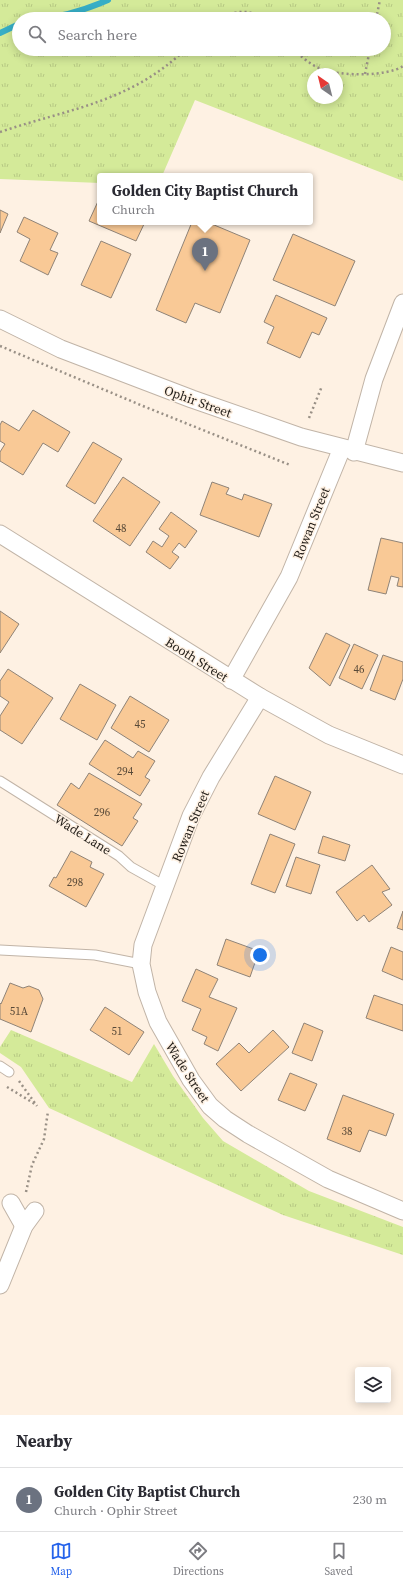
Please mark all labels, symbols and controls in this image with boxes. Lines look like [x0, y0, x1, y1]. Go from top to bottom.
search box [12, 12, 391, 56]
icon: search [26, 23, 48, 45]
text: Search here [58, 24, 137, 45]
north arrow [307, 68, 343, 104]
popup [97, 173, 313, 225]
text: Golden City Baptist Church [112, 180, 298, 201]
text: Church [112, 201, 155, 218]
pin: 1 [192, 238, 218, 271]
street label: Ophir Street [162, 381, 235, 422]
street label: Rowan Street [289, 484, 334, 562]
house number: 48 [116, 521, 127, 536]
street label: Booth Street [162, 633, 232, 686]
house number: 46 [354, 662, 365, 677]
house number: 45 [135, 717, 146, 732]
house number: 294 [117, 764, 134, 779]
street label: Rowan Street [168, 787, 213, 865]
house number: 296 [94, 805, 111, 820]
street label: Wade Lane [51, 810, 115, 859]
house number: 298 [67, 875, 83, 890]
your location [250, 945, 270, 965]
house number: 51A [10, 1004, 29, 1019]
house number: 51 [112, 1024, 123, 1039]
street label: Wade Street [162, 1039, 214, 1106]
house number: 38 [342, 1124, 353, 1139]
map controls [355, 1367, 391, 1403]
button: layers [355, 1367, 391, 1403]
text: Nearby [16, 1429, 72, 1453]
text: Golden City Baptist Church [54, 1481, 240, 1502]
text: 1 [25, 1491, 33, 1508]
text: 230 m [353, 1491, 387, 1508]
text: Church · Ophir Street [54, 1502, 177, 1519]
tab: Map [50, 1540, 72, 1579]
tab: Directions [173, 1540, 224, 1579]
tab: Saved [324, 1540, 353, 1579]

